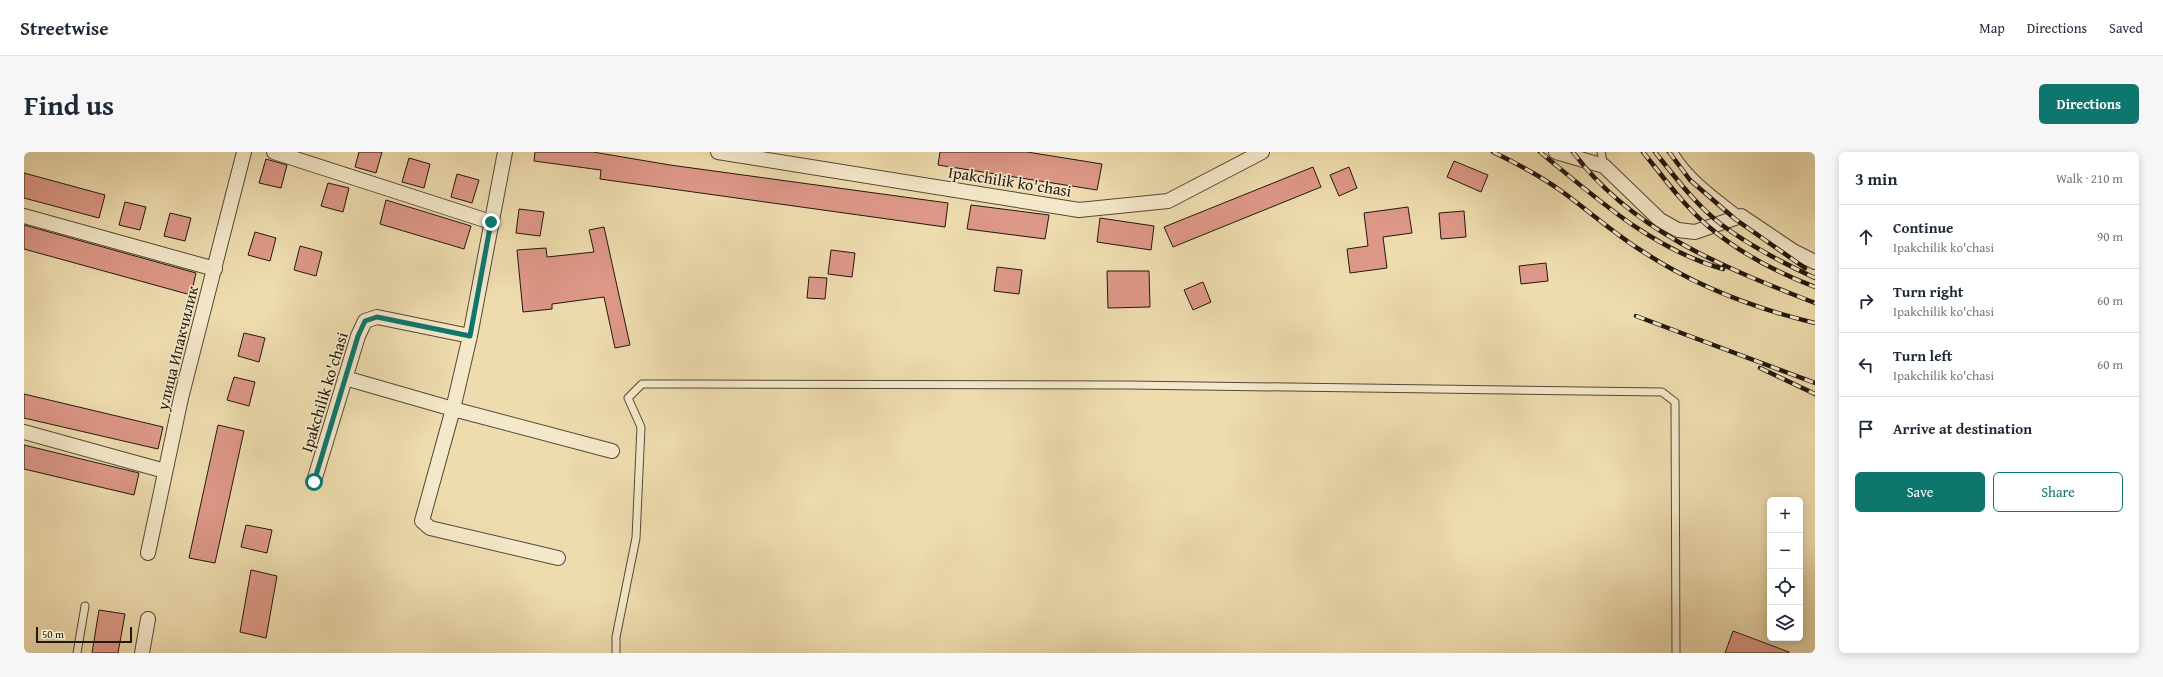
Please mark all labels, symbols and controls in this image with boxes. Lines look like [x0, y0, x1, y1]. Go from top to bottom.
text: Streetwise [20, 14, 109, 42]
text: Map [1979, 18, 2005, 38]
text: Directions [2027, 18, 2087, 38]
text: Saved [2109, 18, 2143, 38]
text: Find us [24, 84, 114, 125]
button: Directions [2039, 84, 2139, 124]
street label: Ipakchilik ko'chasi [947, 159, 1074, 203]
text: 3 min [1855, 166, 1897, 191]
text: Walk · 210 m [2056, 169, 2123, 188]
route end [482, 213, 500, 231]
text: Continue [1893, 217, 1954, 238]
icon: ahead [1855, 226, 1877, 248]
text: 90 m [2097, 227, 2123, 246]
text: Ipakchilik ko'chasi [1893, 238, 1994, 257]
text: Turn right [1893, 281, 1964, 302]
street label: улица Ипакчилик [150, 283, 204, 414]
icon: right [1855, 290, 1877, 312]
text: 60 m [2097, 291, 2123, 310]
text: Ipakchilik ko'chasi [1893, 302, 1994, 321]
street label: Ipakchilik ko'chasi [294, 328, 354, 455]
text: Turn left [1893, 345, 1952, 366]
icon: left [1855, 354, 1877, 376]
text: 60 m [2097, 355, 2123, 374]
text: Ipakchilik ko'chasi [1893, 366, 1994, 385]
icon: arrive [1855, 418, 1877, 440]
text: Arrive at destination [1893, 418, 2032, 439]
button: Save [1855, 472, 1985, 512]
button: Share [1993, 472, 2123, 512]
route start [305, 473, 323, 491]
map controls [1767, 497, 1803, 641]
button: + [1767, 497, 1803, 533]
button: − [1767, 533, 1803, 569]
button: locate [1767, 569, 1803, 605]
button: layers [1767, 605, 1803, 641]
scale bar [36, 625, 132, 644]
text: 50 m [42, 626, 64, 642]

